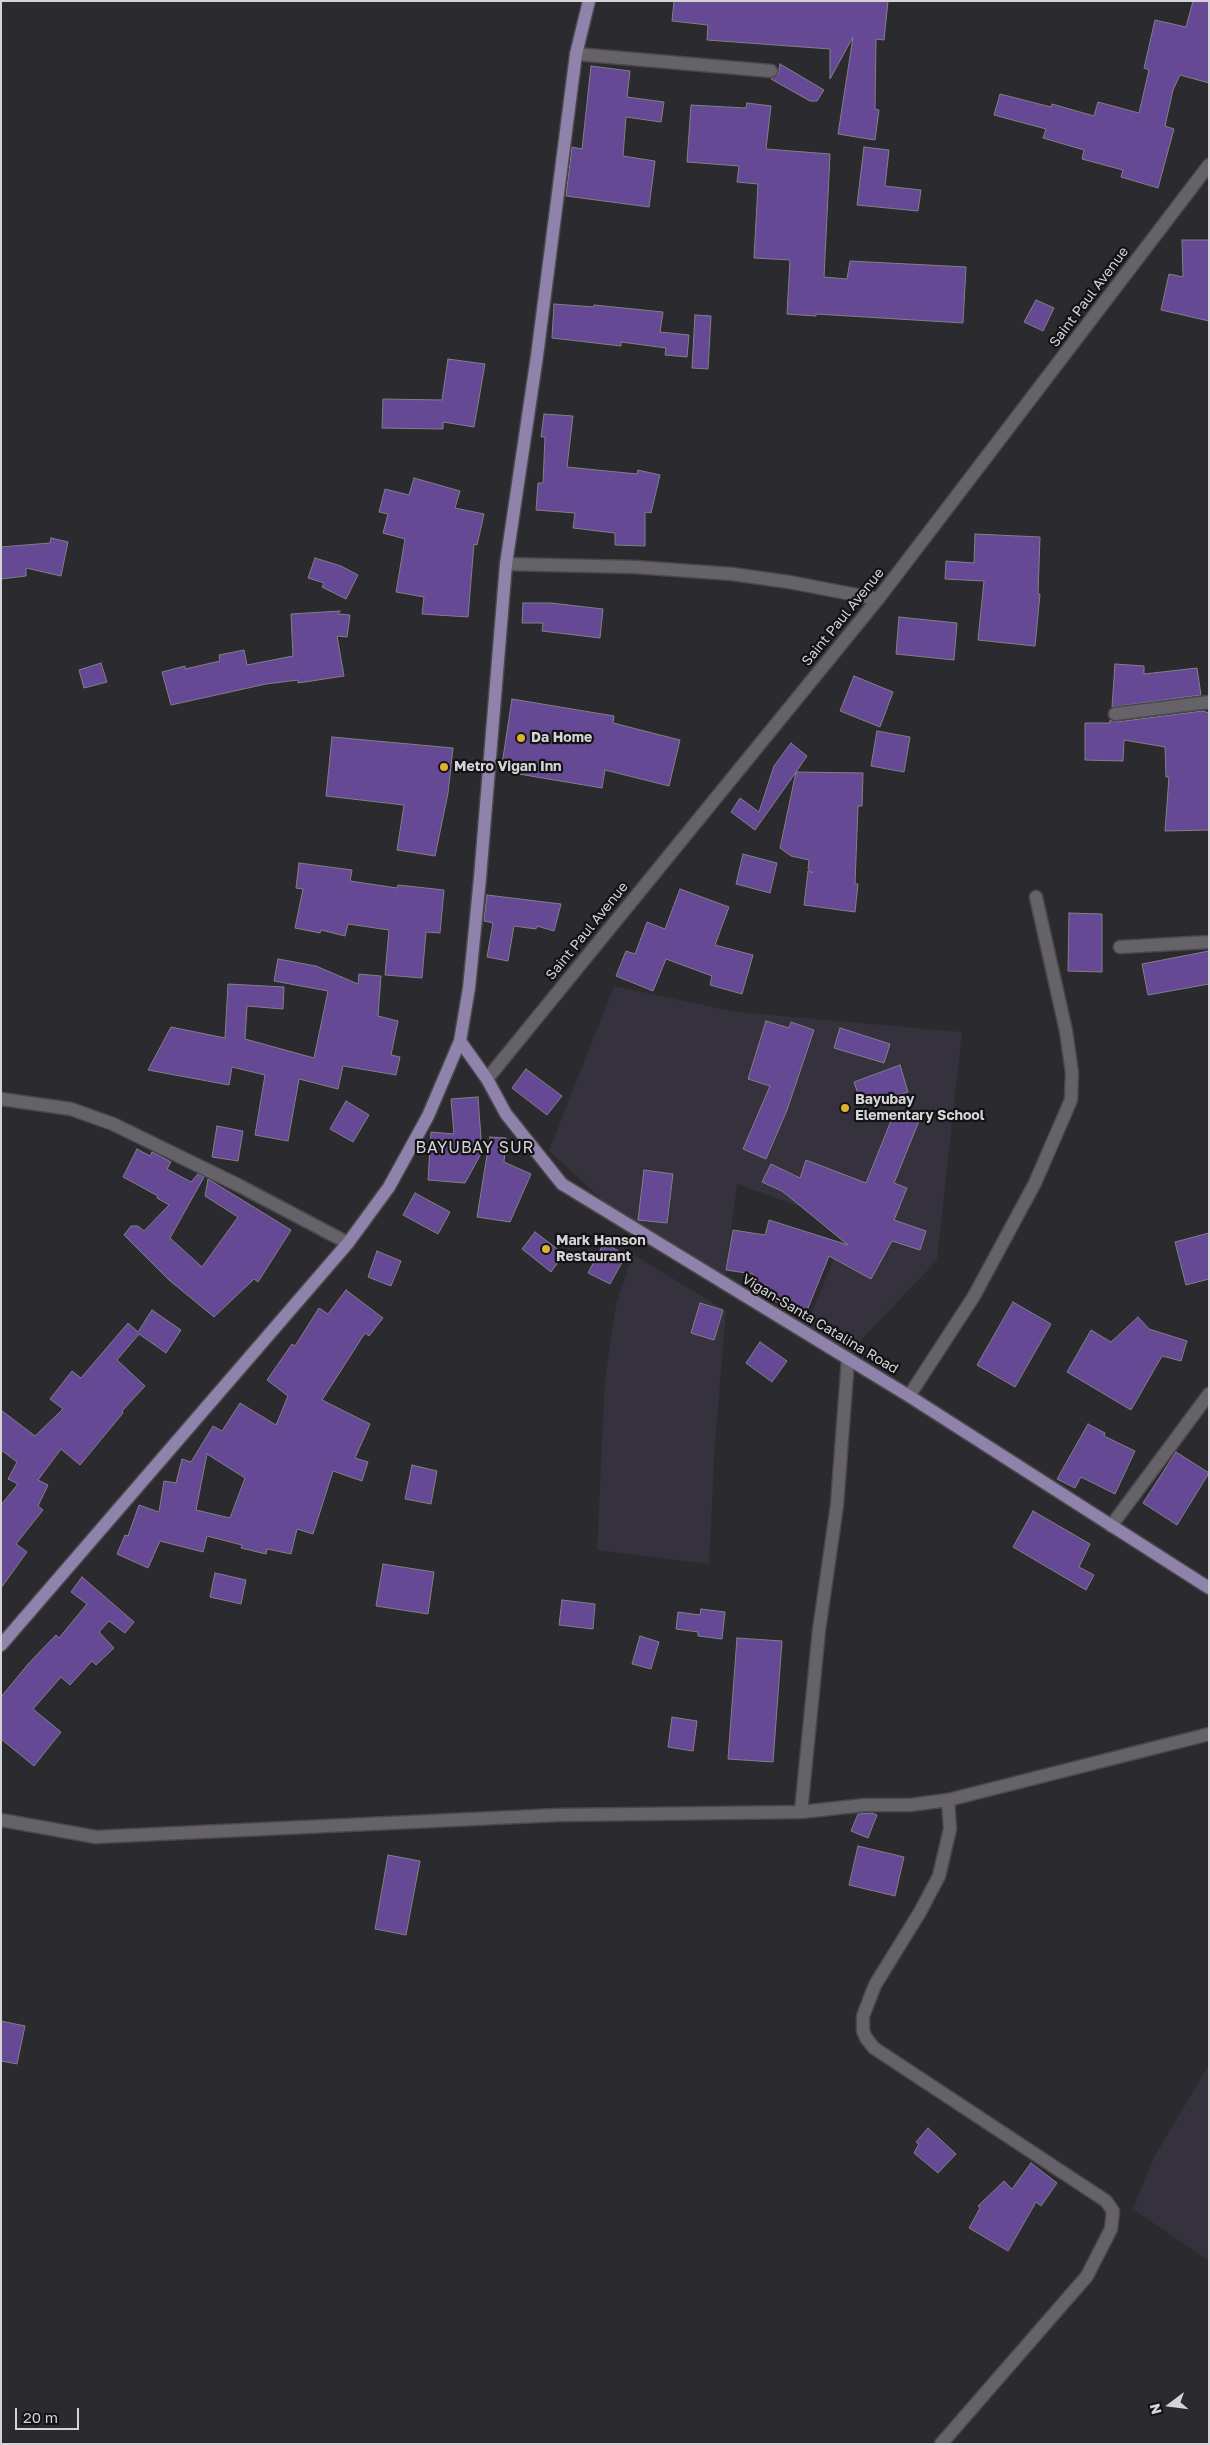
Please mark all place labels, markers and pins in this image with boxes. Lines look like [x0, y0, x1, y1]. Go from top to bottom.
place label: Da Home [531, 730, 592, 746]
marker: Da Home [515, 732, 527, 744]
place label: Metro Vigan Inn [454, 759, 562, 775]
marker: Metro Vigan Inn [438, 761, 450, 773]
place label: Bayubay Elementary School [855, 1092, 984, 1124]
marker: Bayubay Elementary School [839, 1102, 851, 1114]
place label: Mark Hanson Restaurant [556, 1233, 646, 1266]
marker: Mark Hanson Restaurant [540, 1243, 552, 1255]

